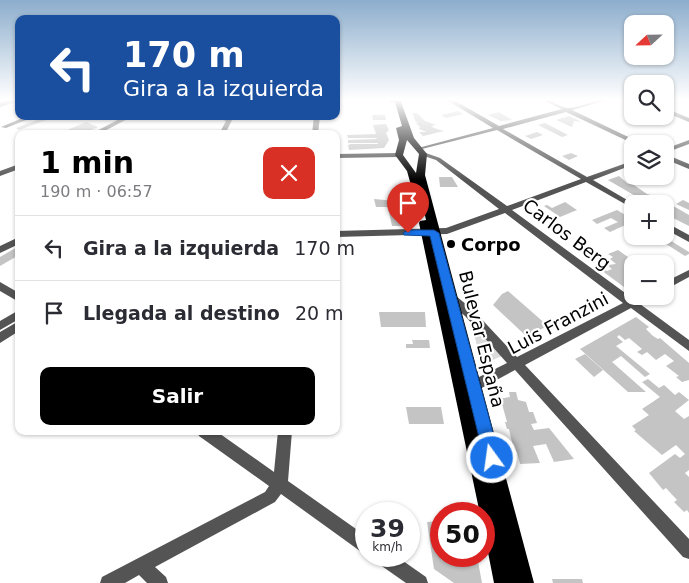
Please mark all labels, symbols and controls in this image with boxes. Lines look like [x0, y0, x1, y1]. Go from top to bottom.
north arrow [624, 15, 674, 65]
map controls [624, 15, 674, 305]
icon: left [40, 35, 105, 100]
text: 170 m [123, 35, 245, 75]
button: search [624, 75, 674, 125]
text: Gira a la izquierda [123, 76, 324, 101]
button: layers [624, 135, 674, 185]
text: 1 min [40, 145, 134, 180]
button: close [263, 147, 315, 199]
text: 190 m · 06:57 [40, 182, 153, 201]
pin [387, 182, 429, 233]
icon: arrive [394, 189, 422, 217]
street label: Carlos Berg [519, 194, 615, 274]
button: + [624, 195, 674, 245]
icon: left [40, 234, 68, 262]
place label: Corpo [461, 234, 521, 255]
text: Gira a la izquierda [83, 237, 279, 259]
text: 170 m [294, 237, 355, 259]
marker: Corpo [445, 238, 457, 250]
button: − [624, 255, 674, 305]
street label: Bulevar España [455, 268, 509, 410]
street label: Luis Franzini [504, 288, 612, 358]
icon: arrive [40, 299, 68, 327]
text: Llegada al destino [83, 302, 280, 324]
text: 20 m [295, 302, 344, 324]
button: Salir [40, 367, 315, 425]
position arrow [465, 431, 517, 483]
speed limit sign: 50 [430, 502, 495, 567]
text: 39 [370, 514, 405, 543]
text: km/h [372, 540, 403, 554]

